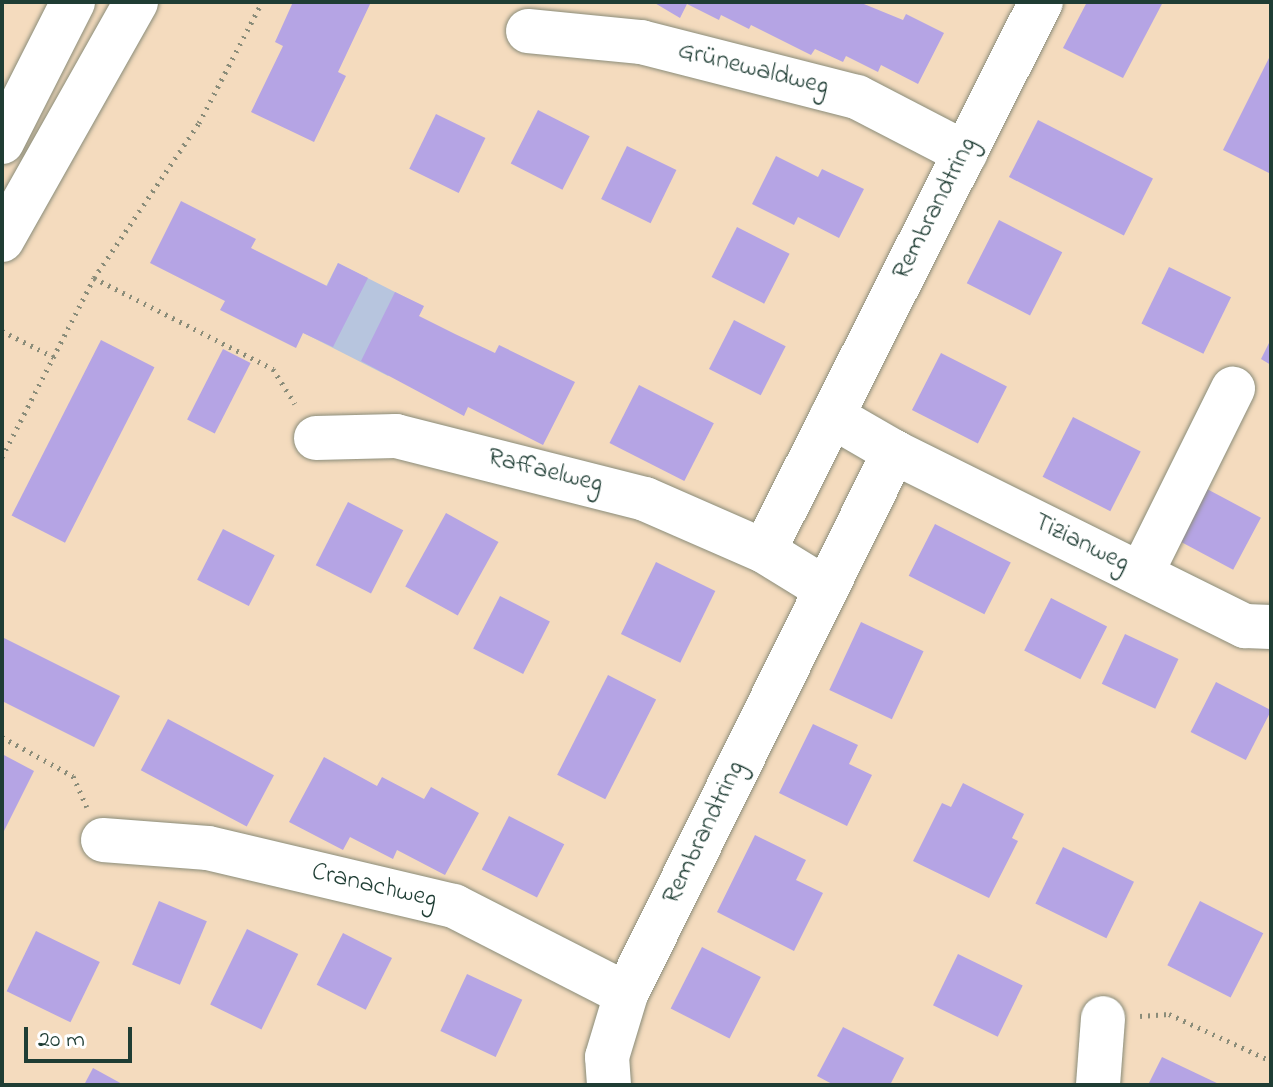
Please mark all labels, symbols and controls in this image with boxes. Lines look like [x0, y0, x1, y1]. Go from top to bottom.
street label: Grünewaldweg [674, 36, 832, 104]
street label: Rembrandtring [887, 133, 985, 285]
street label: Raffaelweg [484, 443, 606, 501]
street label: Tizianweg [1028, 508, 1134, 580]
street label: Rembrandtring [657, 756, 753, 910]
street label: Cranachweg [308, 857, 440, 917]
scale bar [28, 1011, 136, 1061]
text: 20 m [38, 1023, 85, 1058]

